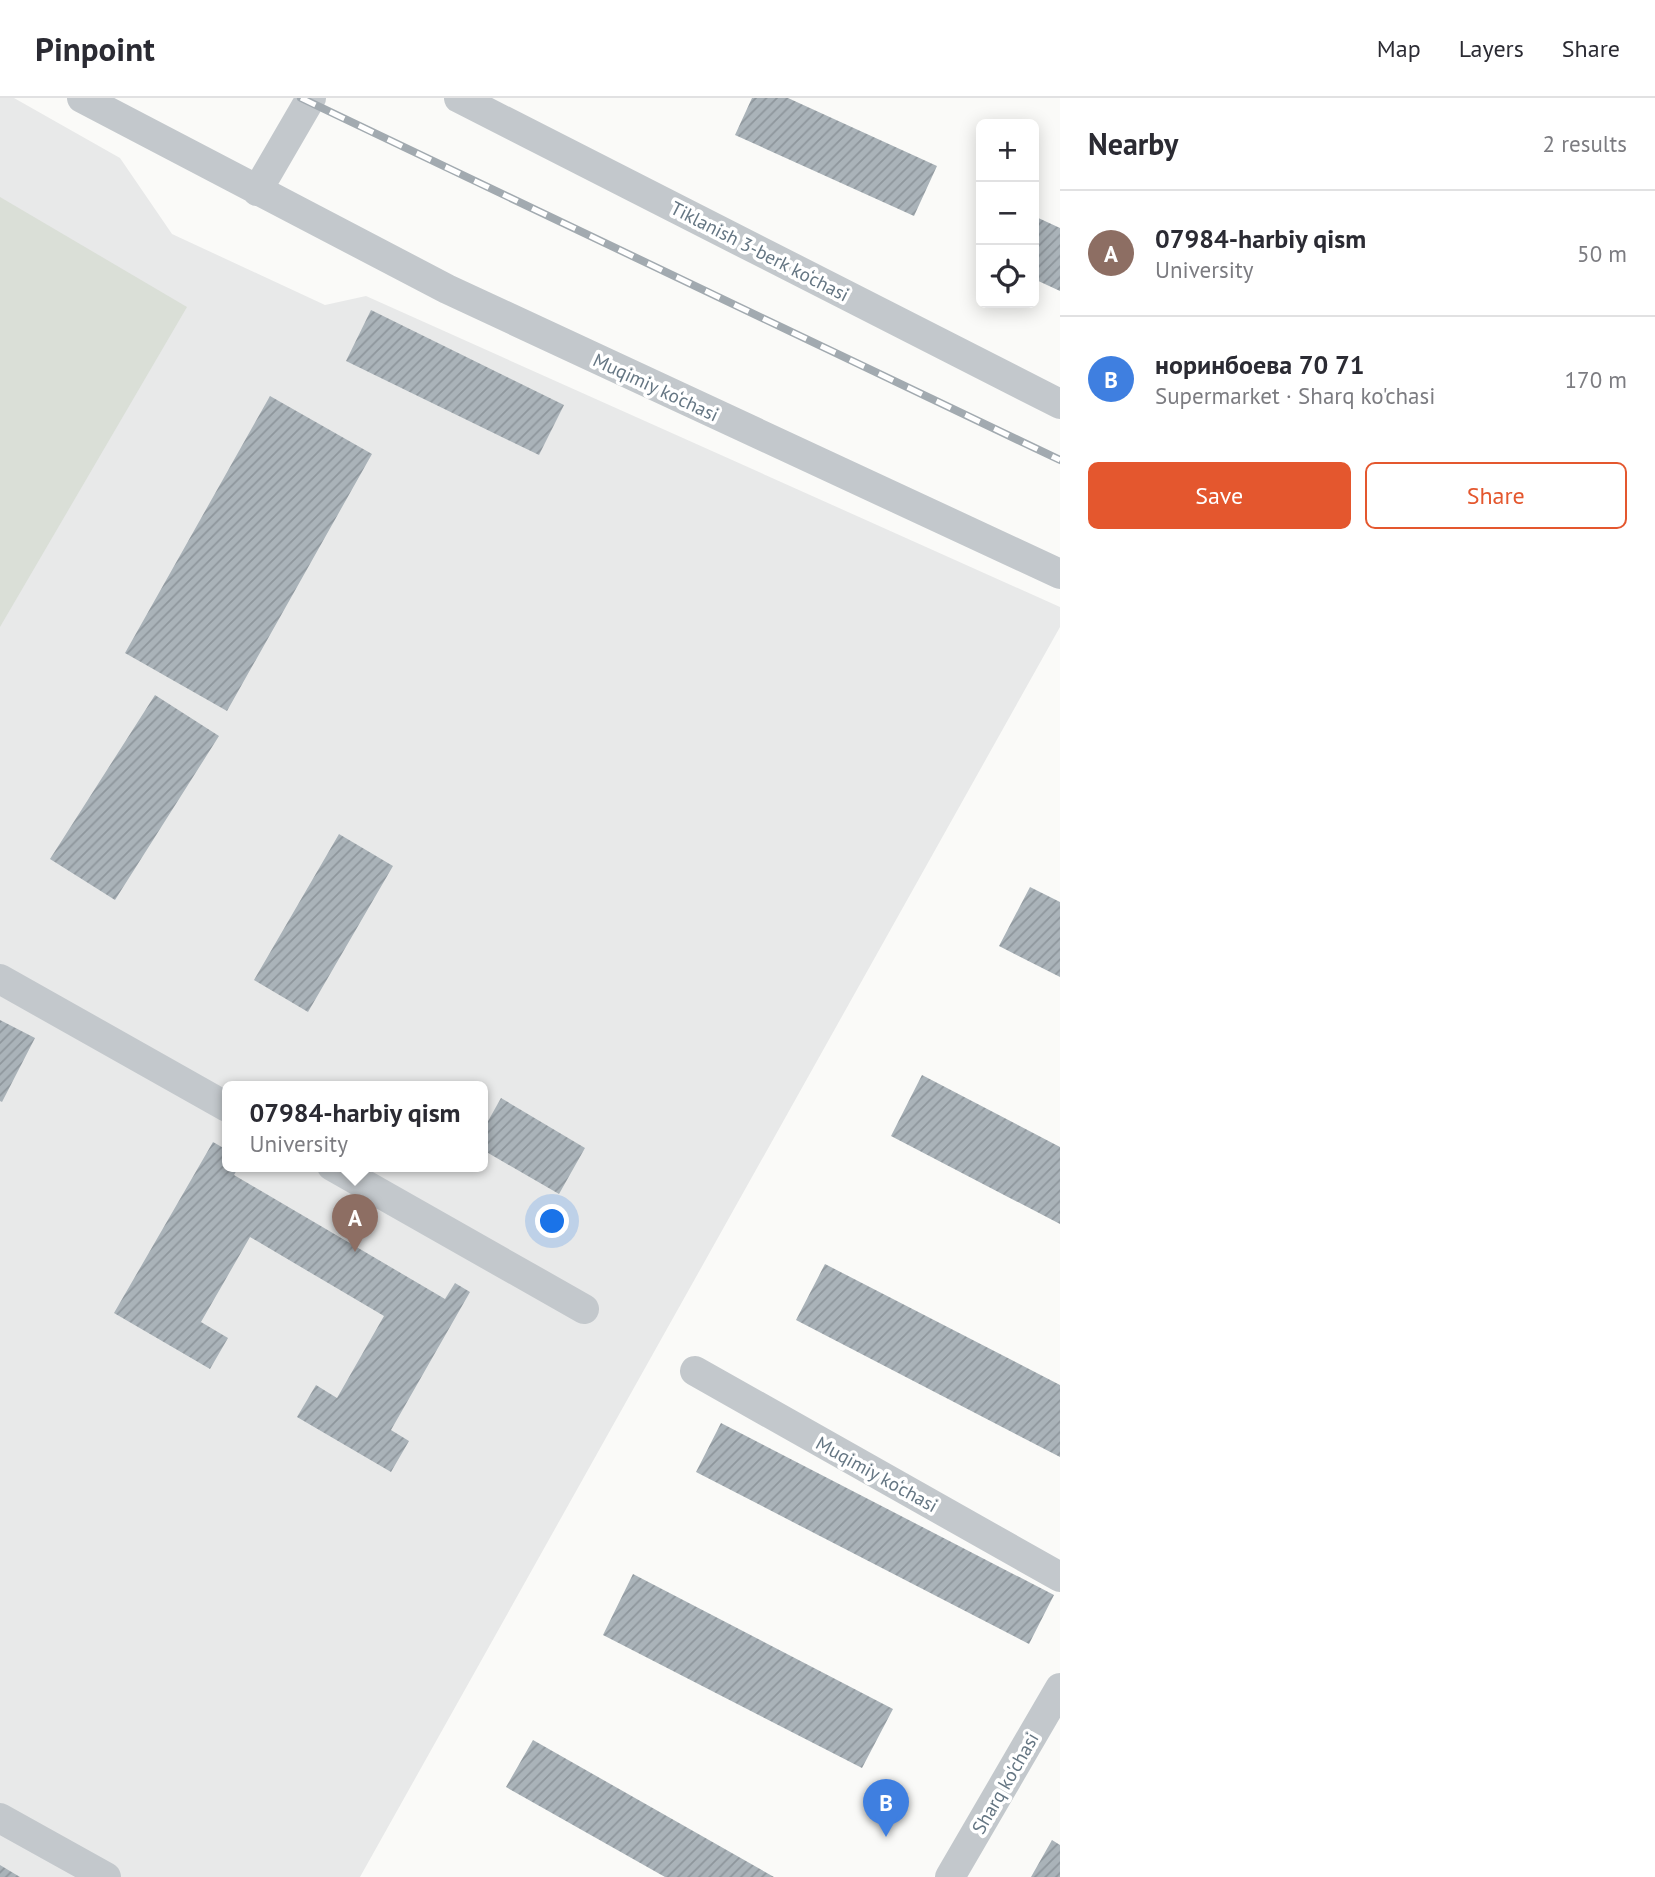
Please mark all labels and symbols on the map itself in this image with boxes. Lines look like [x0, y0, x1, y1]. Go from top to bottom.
street label: Tiklanish 3-berk ko‘chasi [667, 196, 853, 306]
street label: Muqimiy ko‘chasi [589, 347, 723, 427]
pin: A [332, 1194, 378, 1252]
your location [535, 1204, 569, 1238]
street label: Muqimiy ko‘chasi [812, 1431, 942, 1517]
street label: Sharq ko'chasi [966, 1728, 1044, 1838]
pin: B [863, 1779, 909, 1837]

